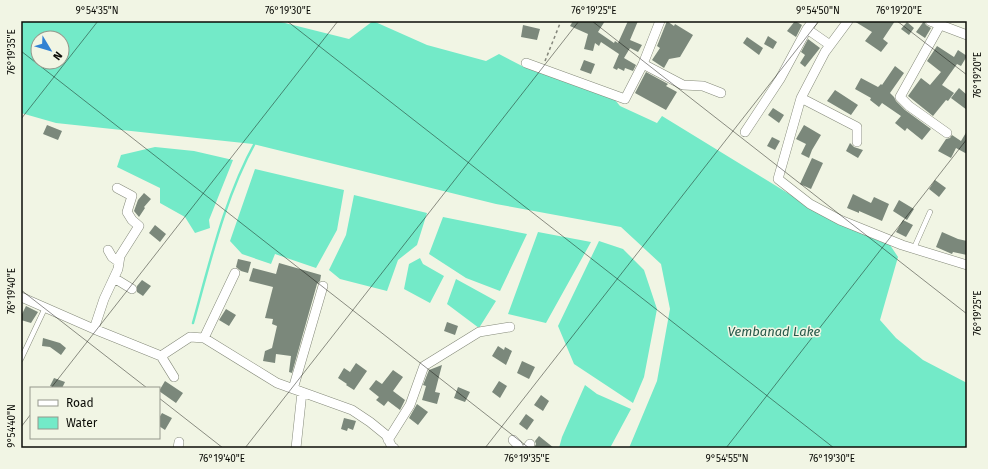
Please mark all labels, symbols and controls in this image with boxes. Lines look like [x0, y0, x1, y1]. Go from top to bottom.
text: 9°54'35"N [75, 5, 119, 17]
text: 76°19'30"E [265, 5, 311, 17]
text: 76°19'25"E [571, 5, 617, 17]
text: 9°54'50"N [796, 5, 840, 17]
text: 76°19'20"E [876, 5, 922, 17]
text: 76°19'35"E [6, 29, 18, 75]
north arrow [30, 30, 70, 70]
text: N [50, 49, 65, 63]
text: 76°19'20"E [972, 52, 984, 98]
text: 76°19'40"E [6, 268, 18, 314]
text: 76°19'25"E [972, 290, 984, 336]
water label: Vembanad Lake [728, 324, 821, 339]
legend [30, 387, 160, 439]
text: Road [66, 396, 94, 410]
text: 9°54'40"N [6, 404, 18, 448]
text: Water [66, 416, 98, 430]
text: 76°19'40"E [199, 453, 245, 465]
text: 76°19'35"E [504, 453, 550, 465]
text: 9°54'55"N [706, 453, 749, 465]
text: 76°19'30"E [809, 453, 855, 465]

